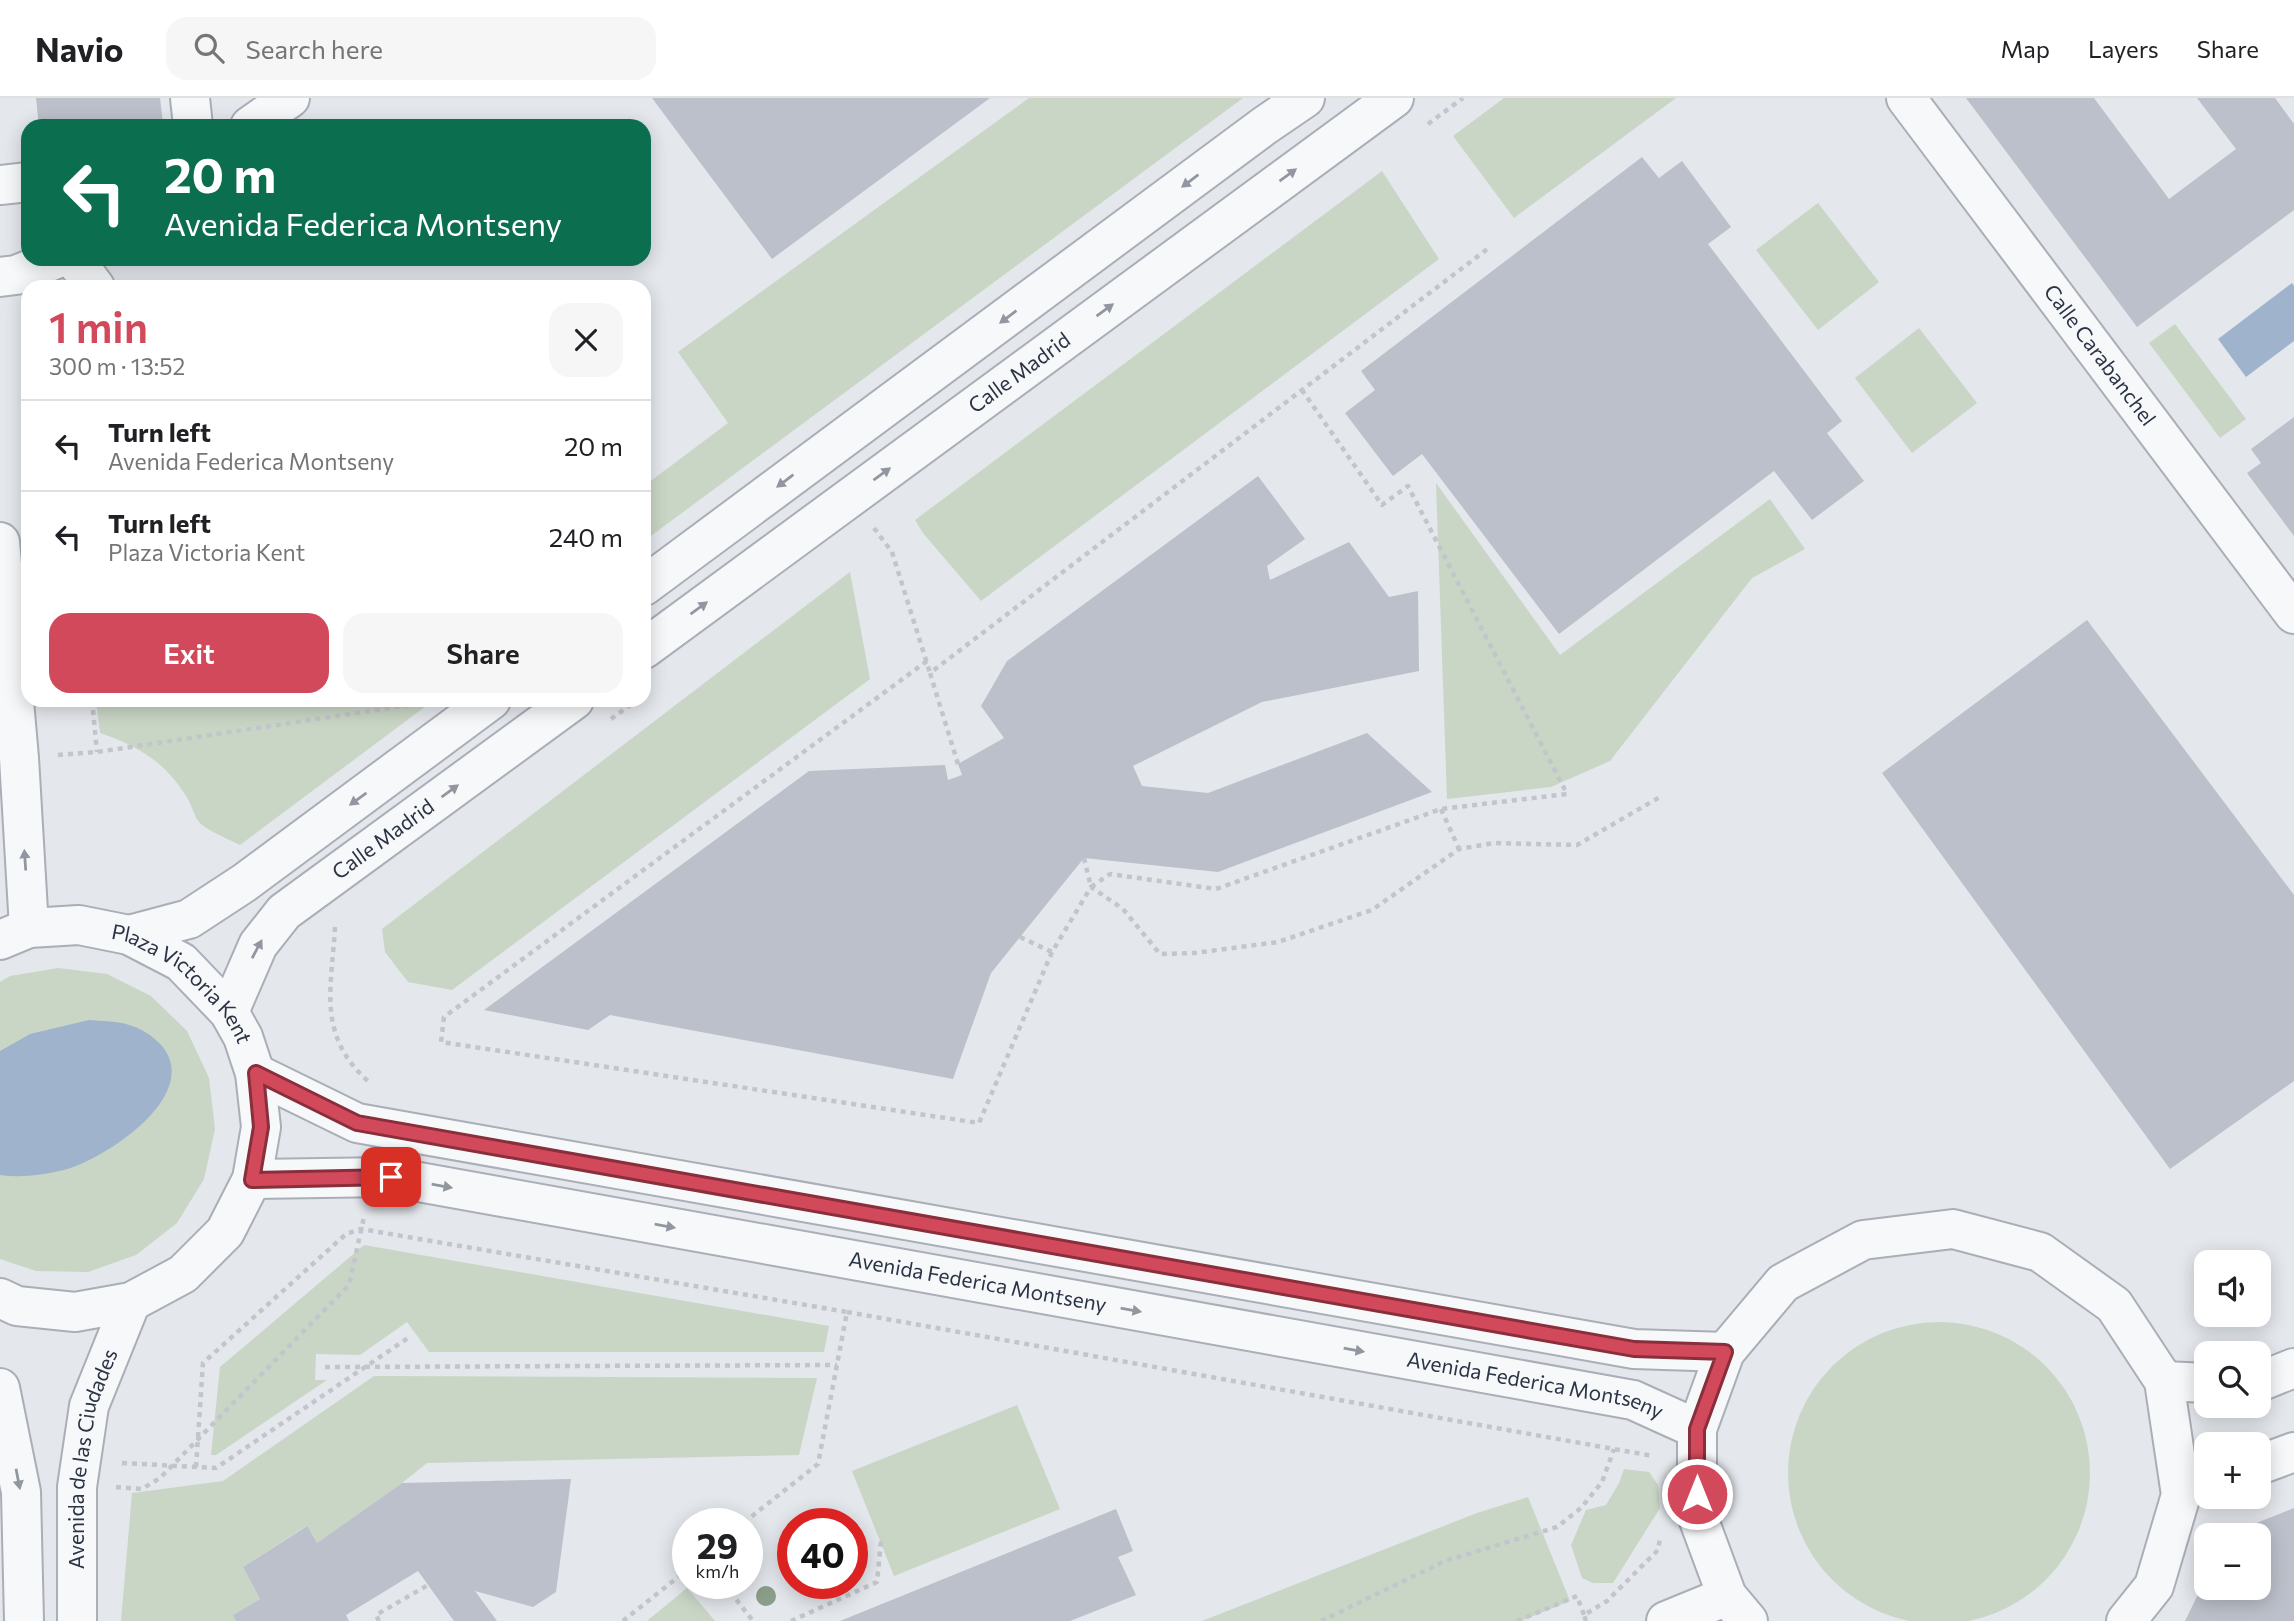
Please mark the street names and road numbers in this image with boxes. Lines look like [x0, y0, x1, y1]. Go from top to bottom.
street label: Calle Carabanchel [2040, 279, 2162, 430]
street label: Calle Madrid [963, 326, 1074, 418]
street label: Calle Madrid [327, 793, 438, 884]
street label: Plaza Victoria Kent [110, 918, 258, 1046]
street label: Avenida Federica Montseny [847, 1245, 1109, 1316]
street label: Avenida de las Ciudades [63, 1345, 122, 1569]
street label: Avenida Federica Montseny [1405, 1346, 1668, 1423]

